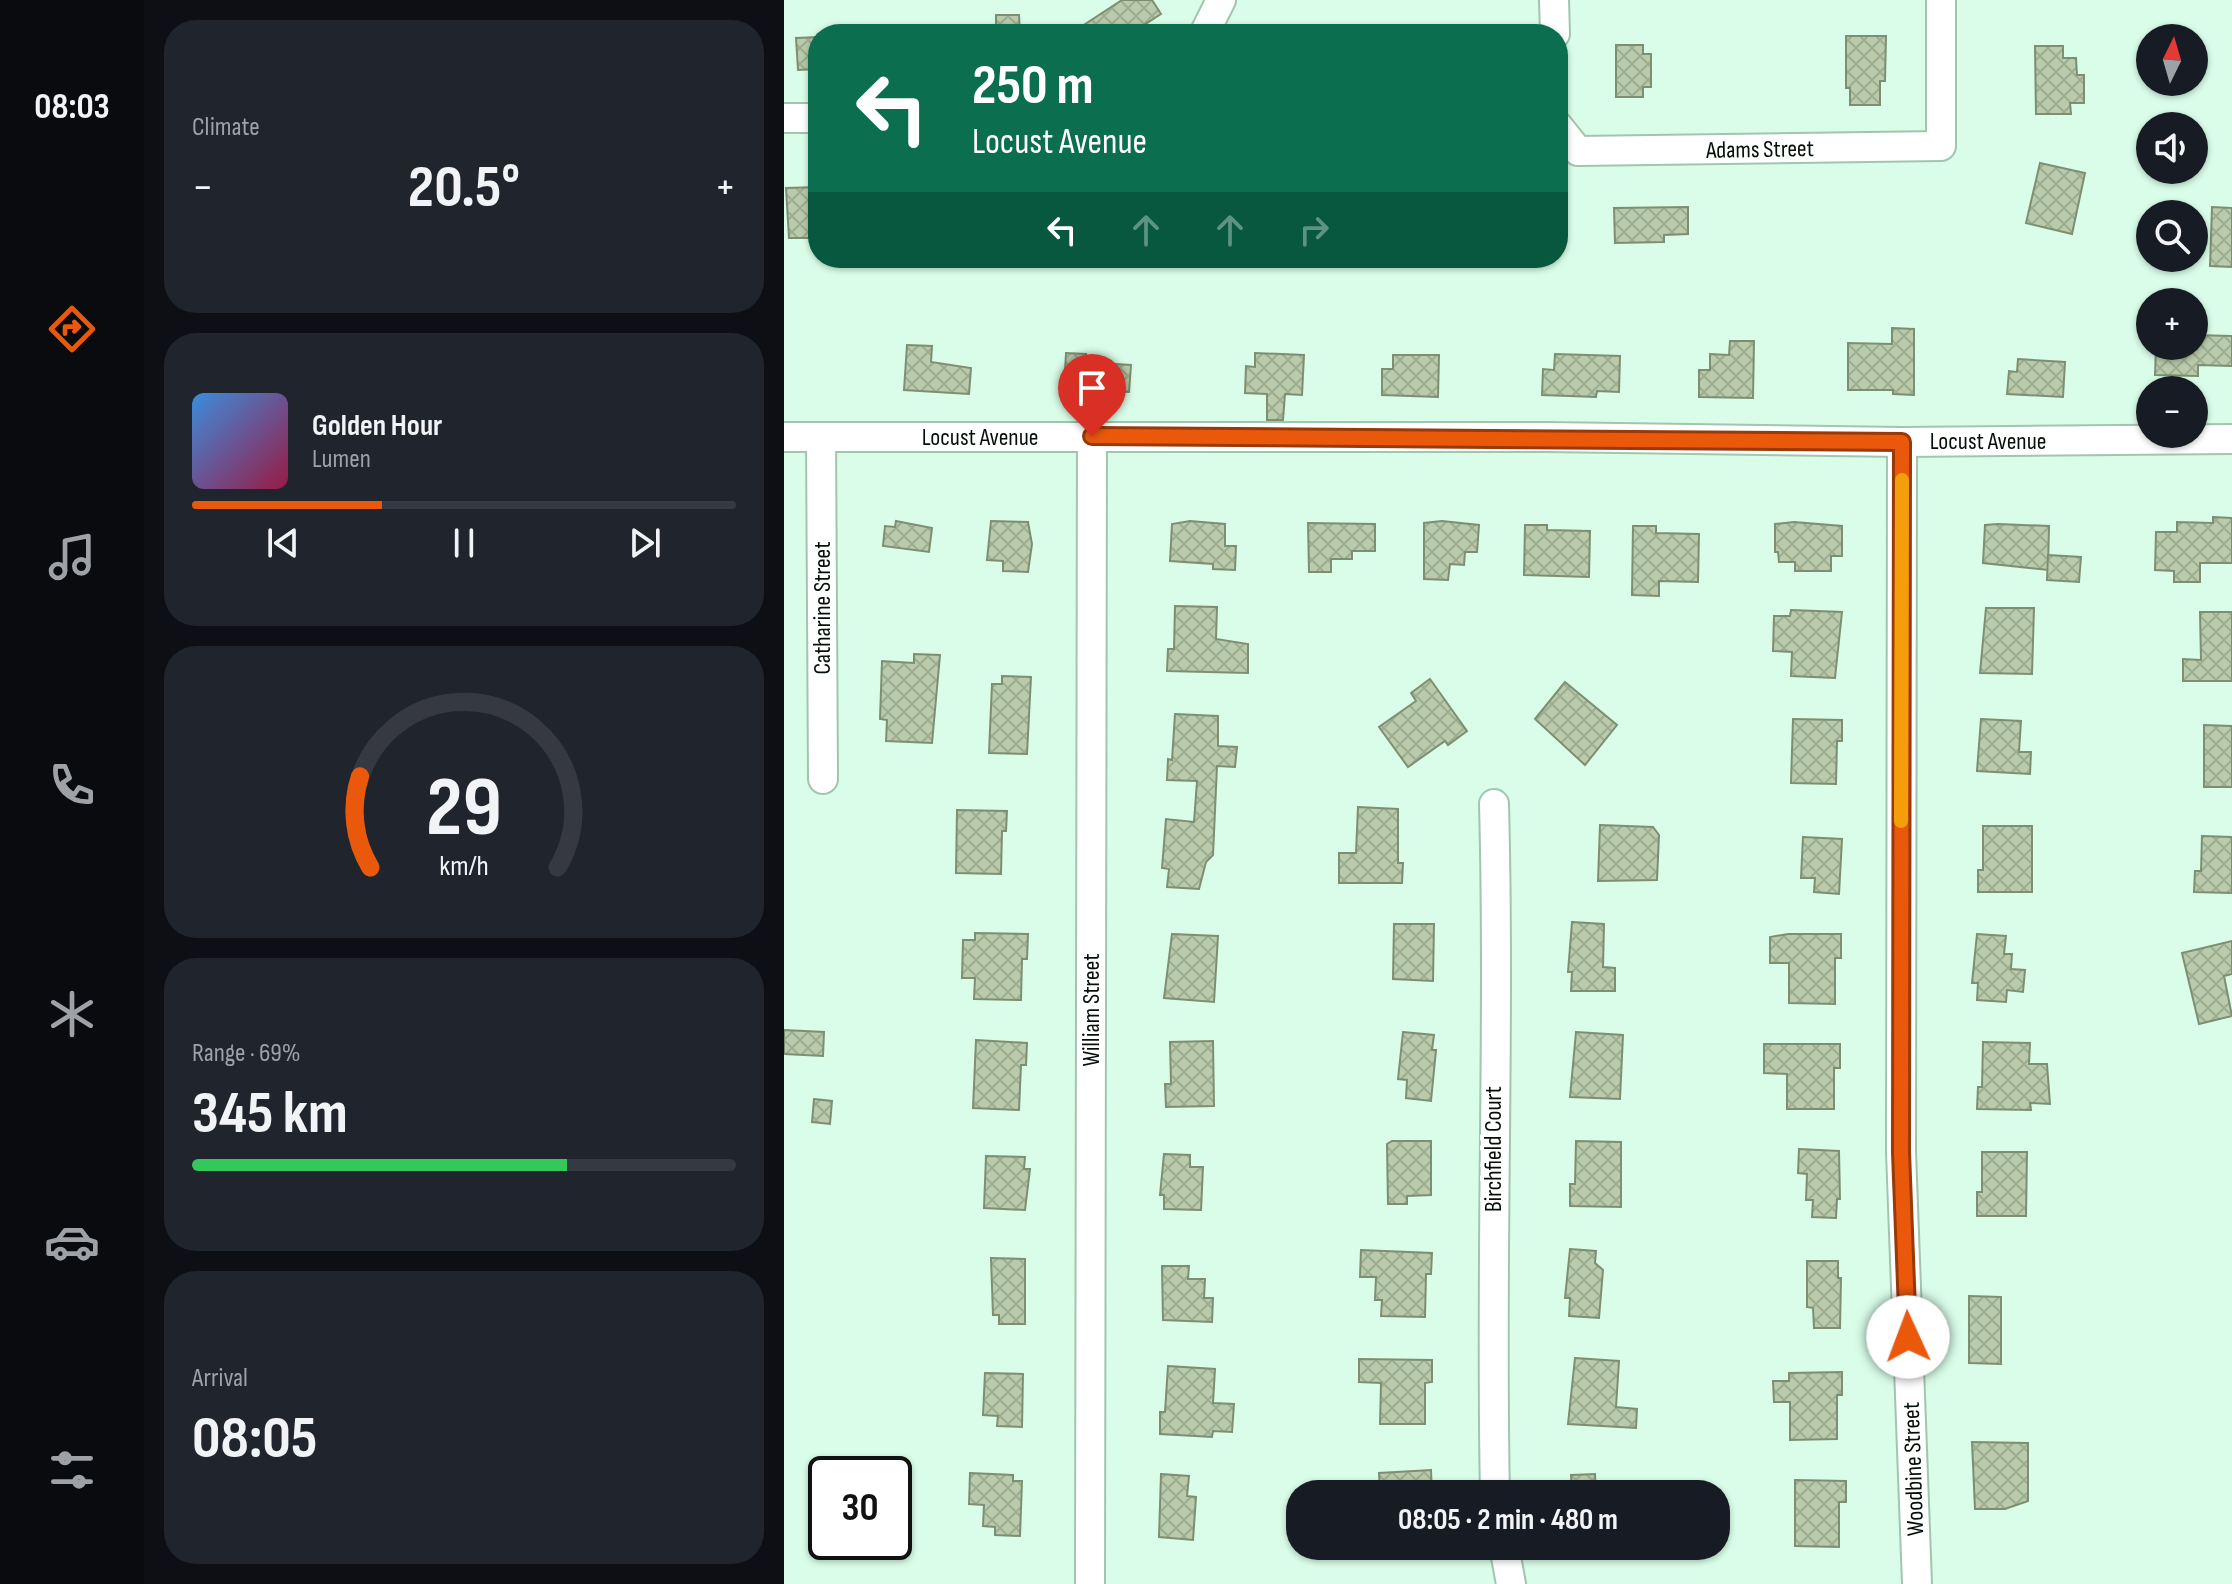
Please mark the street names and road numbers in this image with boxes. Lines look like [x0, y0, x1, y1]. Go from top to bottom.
street label: Adams Street [1705, 134, 1814, 165]
street label: Locust Avenue [922, 423, 1038, 452]
street label: Locust Avenue [1930, 427, 2046, 456]
street label: Catharine Street [808, 541, 837, 675]
street label: William Street [1077, 953, 1106, 1067]
street label: Birchfield Court [1479, 1086, 1508, 1212]
street label: Woodbine Street [1897, 1402, 1930, 1536]

